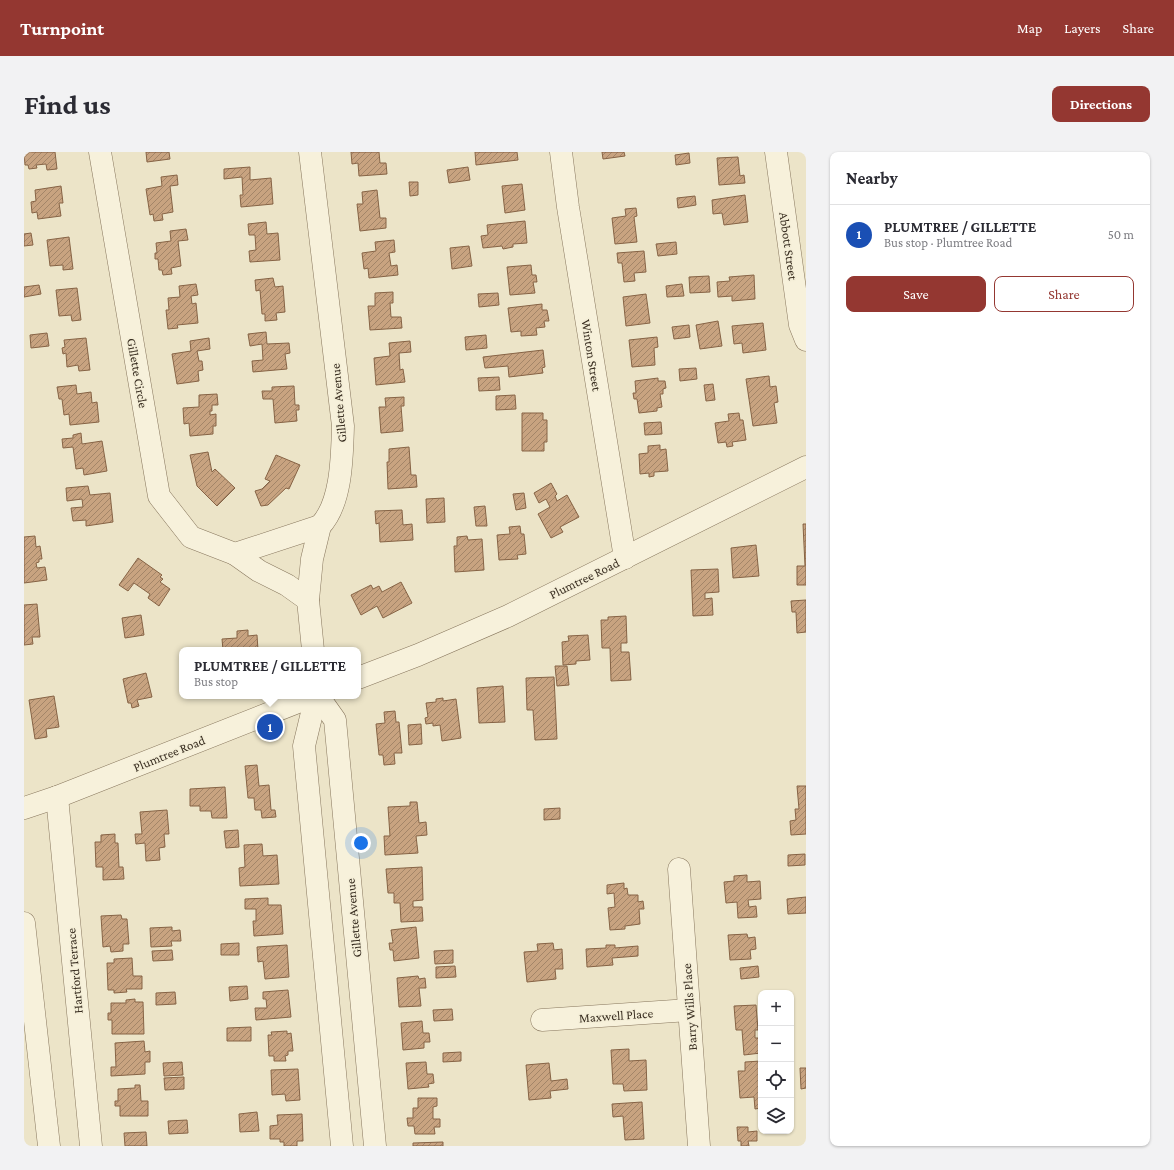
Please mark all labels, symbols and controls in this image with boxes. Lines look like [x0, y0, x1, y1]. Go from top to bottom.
text: Turnpoint [20, 18, 104, 39]
text: Map [1017, 20, 1042, 36]
text: Layers [1064, 20, 1101, 36]
text: Share [1123, 20, 1154, 36]
button: Directions [1052, 86, 1150, 122]
text: Find us [24, 89, 111, 120]
text: Nearby [846, 169, 898, 188]
street label: Abbott Street [776, 211, 801, 282]
text: PLUMTREE / GILLETTE [884, 219, 1036, 235]
text: 1 [857, 227, 861, 242]
text: 50 m [1108, 227, 1134, 242]
text: Bus stop · Plumtree Road [884, 235, 1012, 250]
button: Save [846, 276, 986, 312]
button: Share [994, 276, 1134, 312]
street label: Winton Street [578, 318, 605, 393]
street label: Gillette Circle [124, 337, 151, 409]
street label: Gillette Avenue [328, 363, 349, 443]
street label: Plumtree Road [547, 555, 622, 602]
popup [179, 647, 361, 699]
text: PLUMTREE / GILLETTE [194, 658, 346, 674]
text: Bus stop [194, 674, 238, 689]
pin: 1 [257, 712, 283, 742]
street label: Plumtree Road [131, 732, 207, 775]
your location [351, 833, 371, 853]
street label: Gillette Avenue [343, 878, 364, 958]
street label: Hartford Terrace [63, 927, 86, 1014]
street label: Barry Wills Place [679, 963, 700, 1051]
map controls [758, 990, 794, 1134]
button: + [758, 990, 794, 1026]
street label: Maxwell Place [579, 1005, 654, 1026]
button: − [758, 1026, 794, 1062]
button: locate [758, 1062, 794, 1098]
button: layers [758, 1098, 794, 1134]

